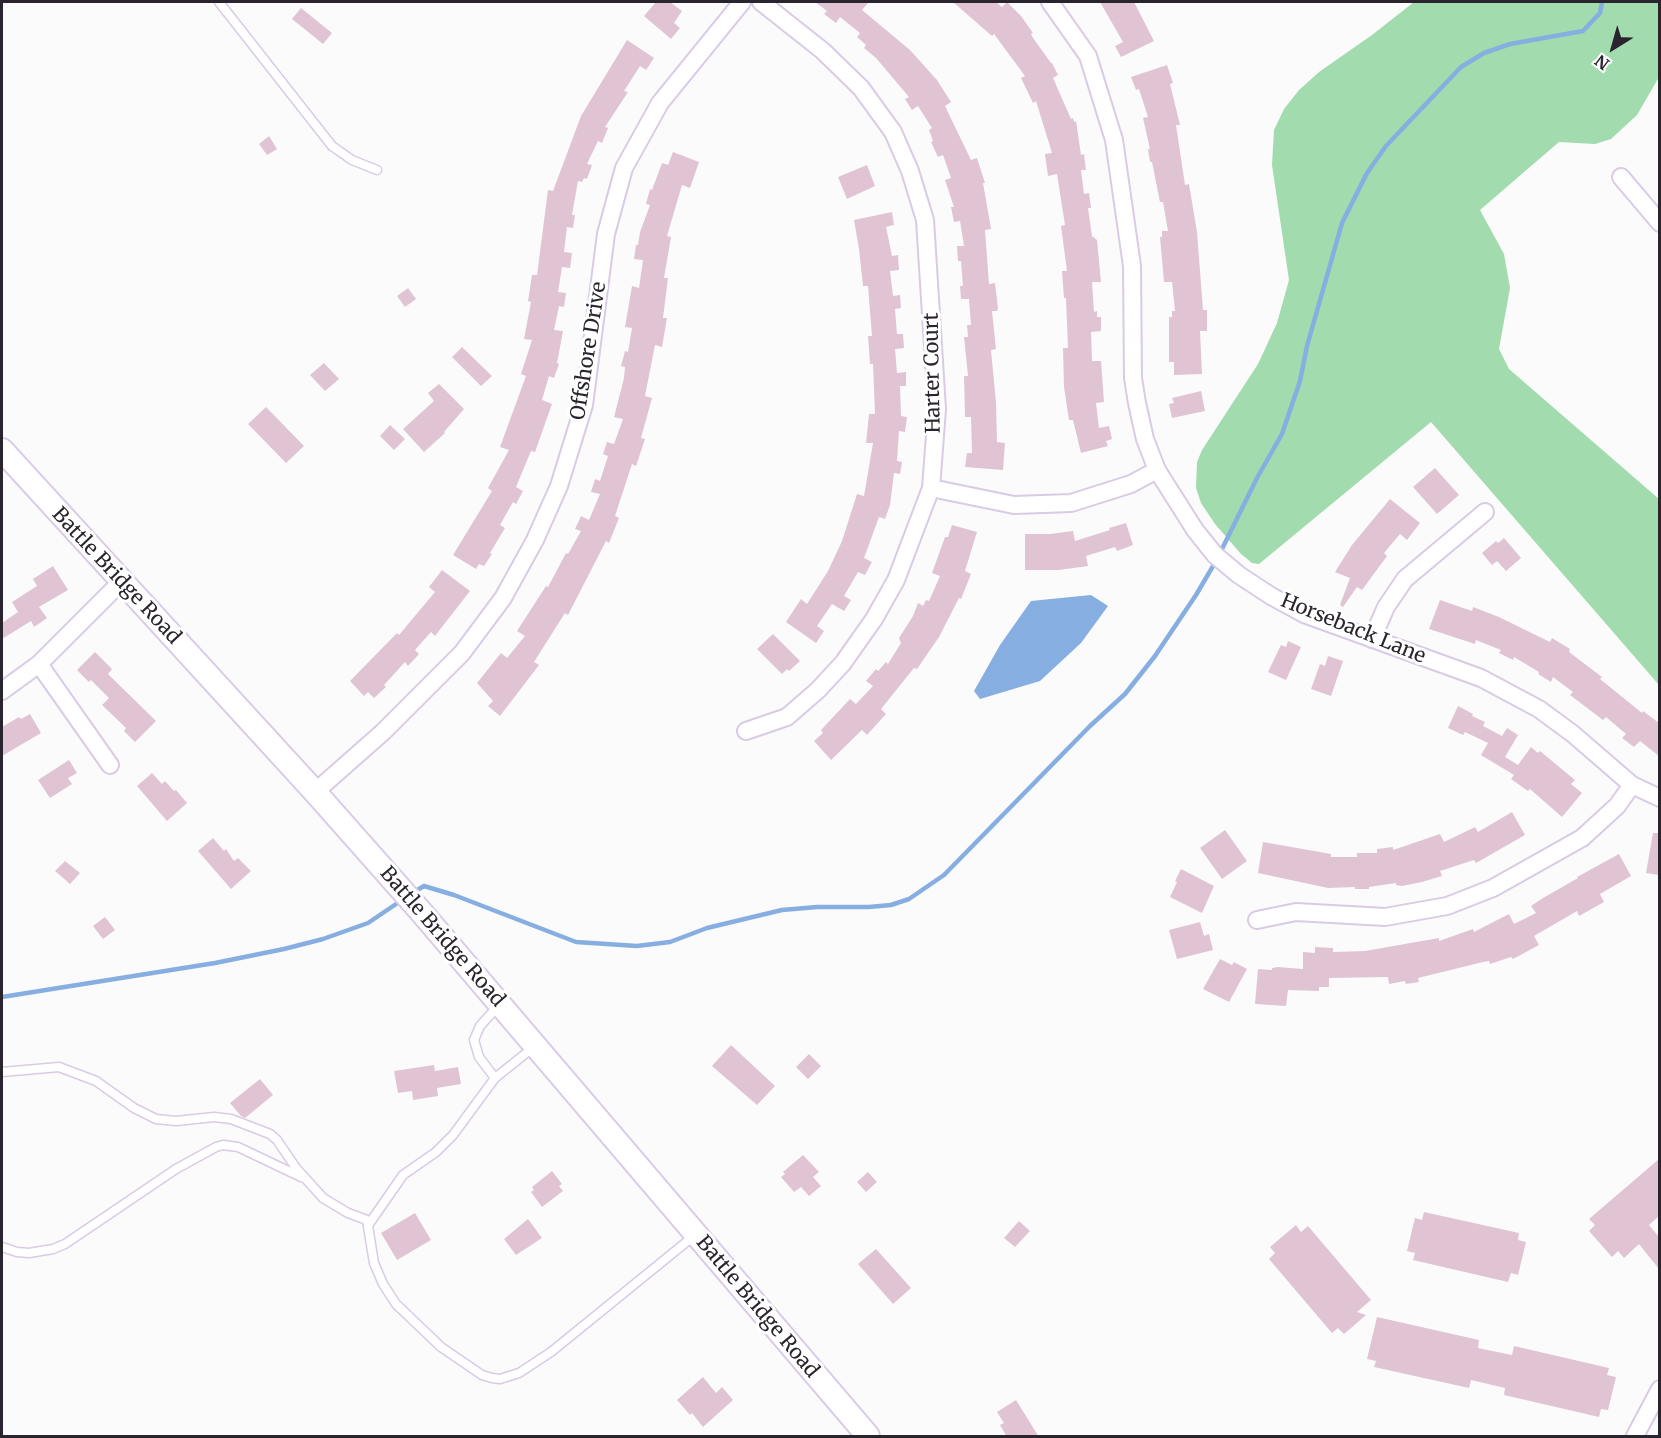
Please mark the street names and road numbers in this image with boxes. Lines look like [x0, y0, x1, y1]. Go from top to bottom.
street label: Offshore Drive [566, 280, 612, 422]
street label: Harter Court [920, 312, 946, 434]
street label: Battle Bridge Road [47, 503, 185, 649]
street label: Horseback Lane [1277, 589, 1429, 669]
street label: Battle Bridge Road [375, 862, 509, 1012]
street label: Battle Bridge Road [691, 1231, 823, 1383]

